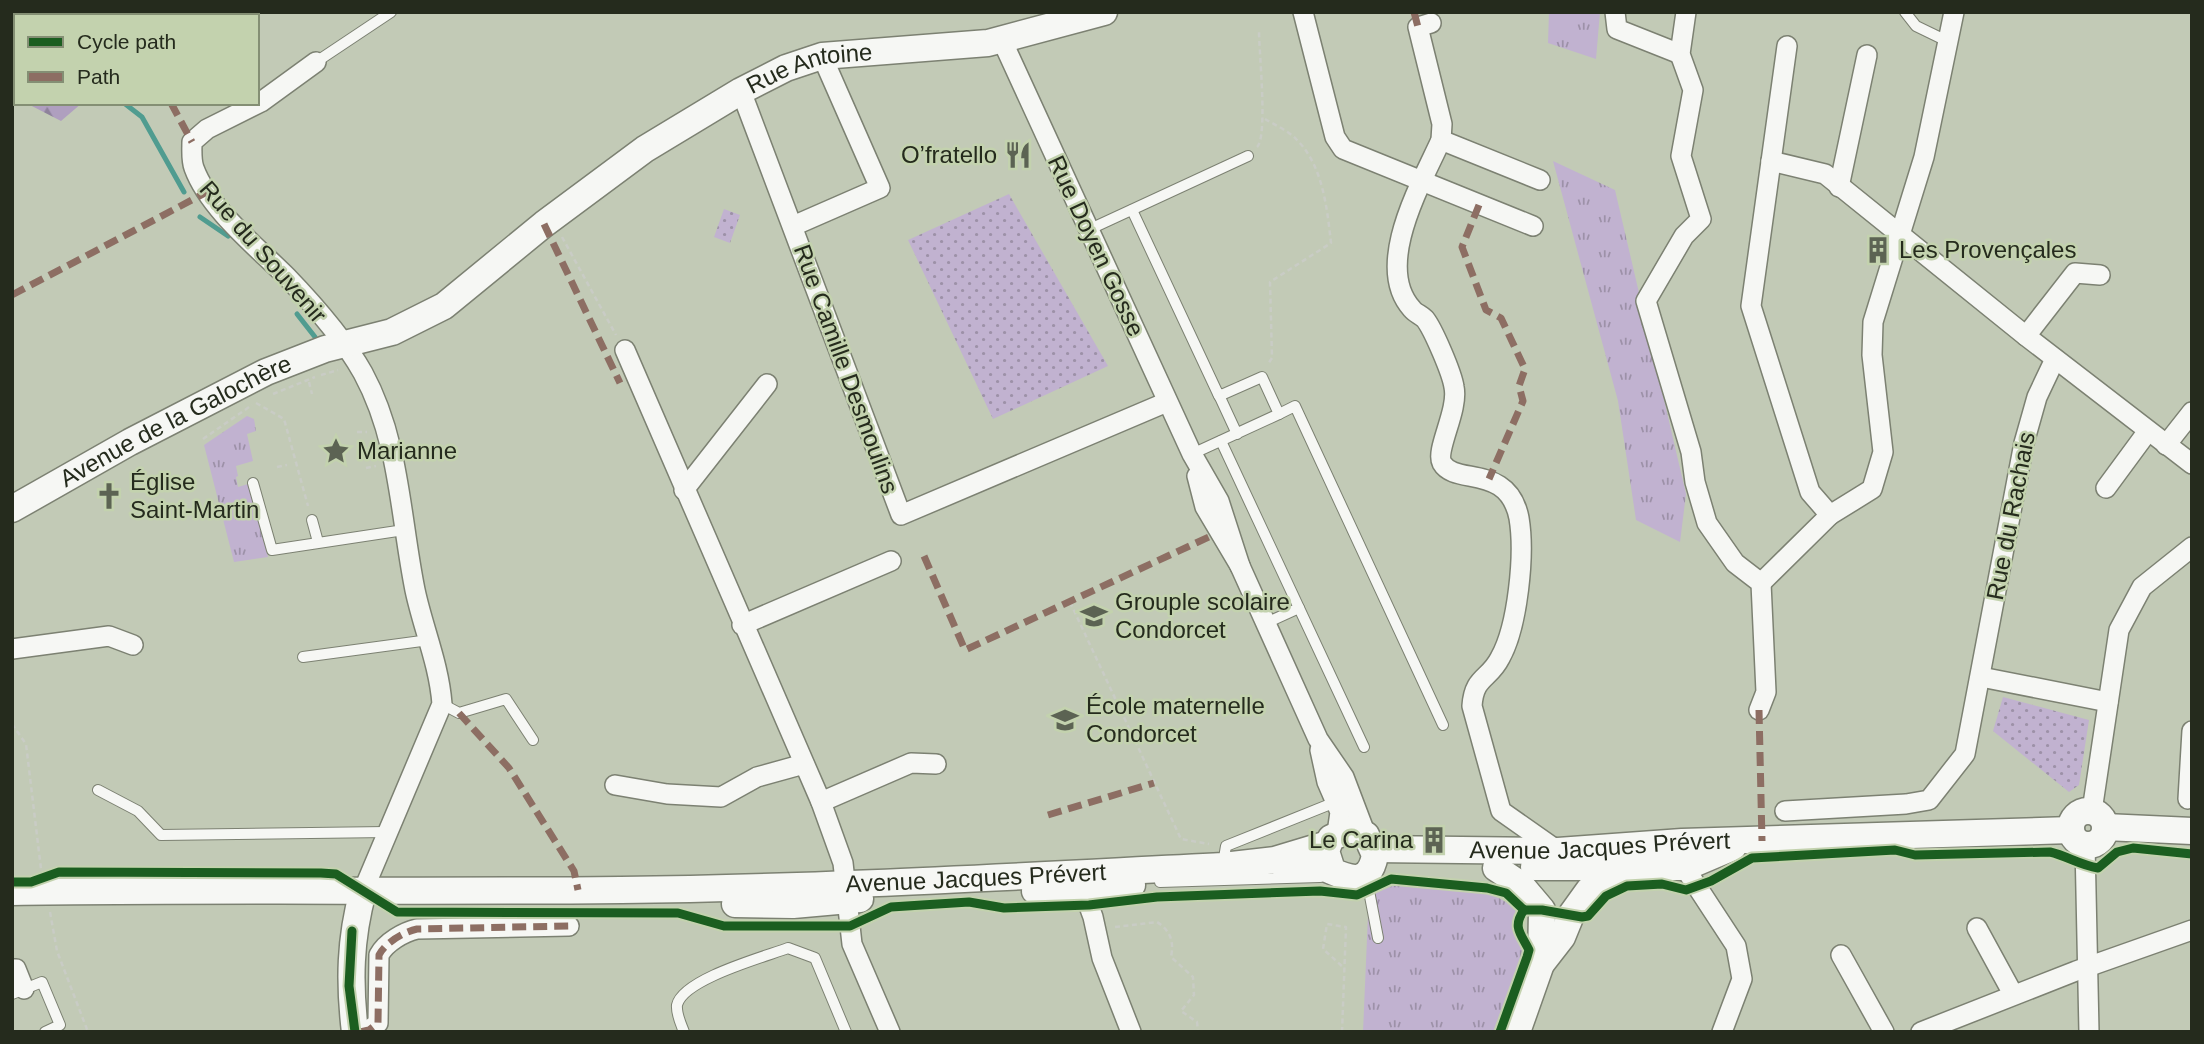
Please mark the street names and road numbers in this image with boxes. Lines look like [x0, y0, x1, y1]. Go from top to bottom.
street label: Rue Antoine [742, 38, 873, 99]
street label: Rue Doyen Gosse [1043, 151, 1150, 340]
street label: Rue du Souvenir [195, 175, 332, 328]
street label: Rue Camille Desmoulins [789, 241, 904, 497]
street label: Avenue de la Galochère [55, 350, 295, 492]
street label: Rue du Rachais [1981, 430, 2040, 602]
street label: Avenue Jacques Prévert [1469, 827, 1731, 864]
street label: Avenue Jacques Prévert [845, 858, 1107, 897]

